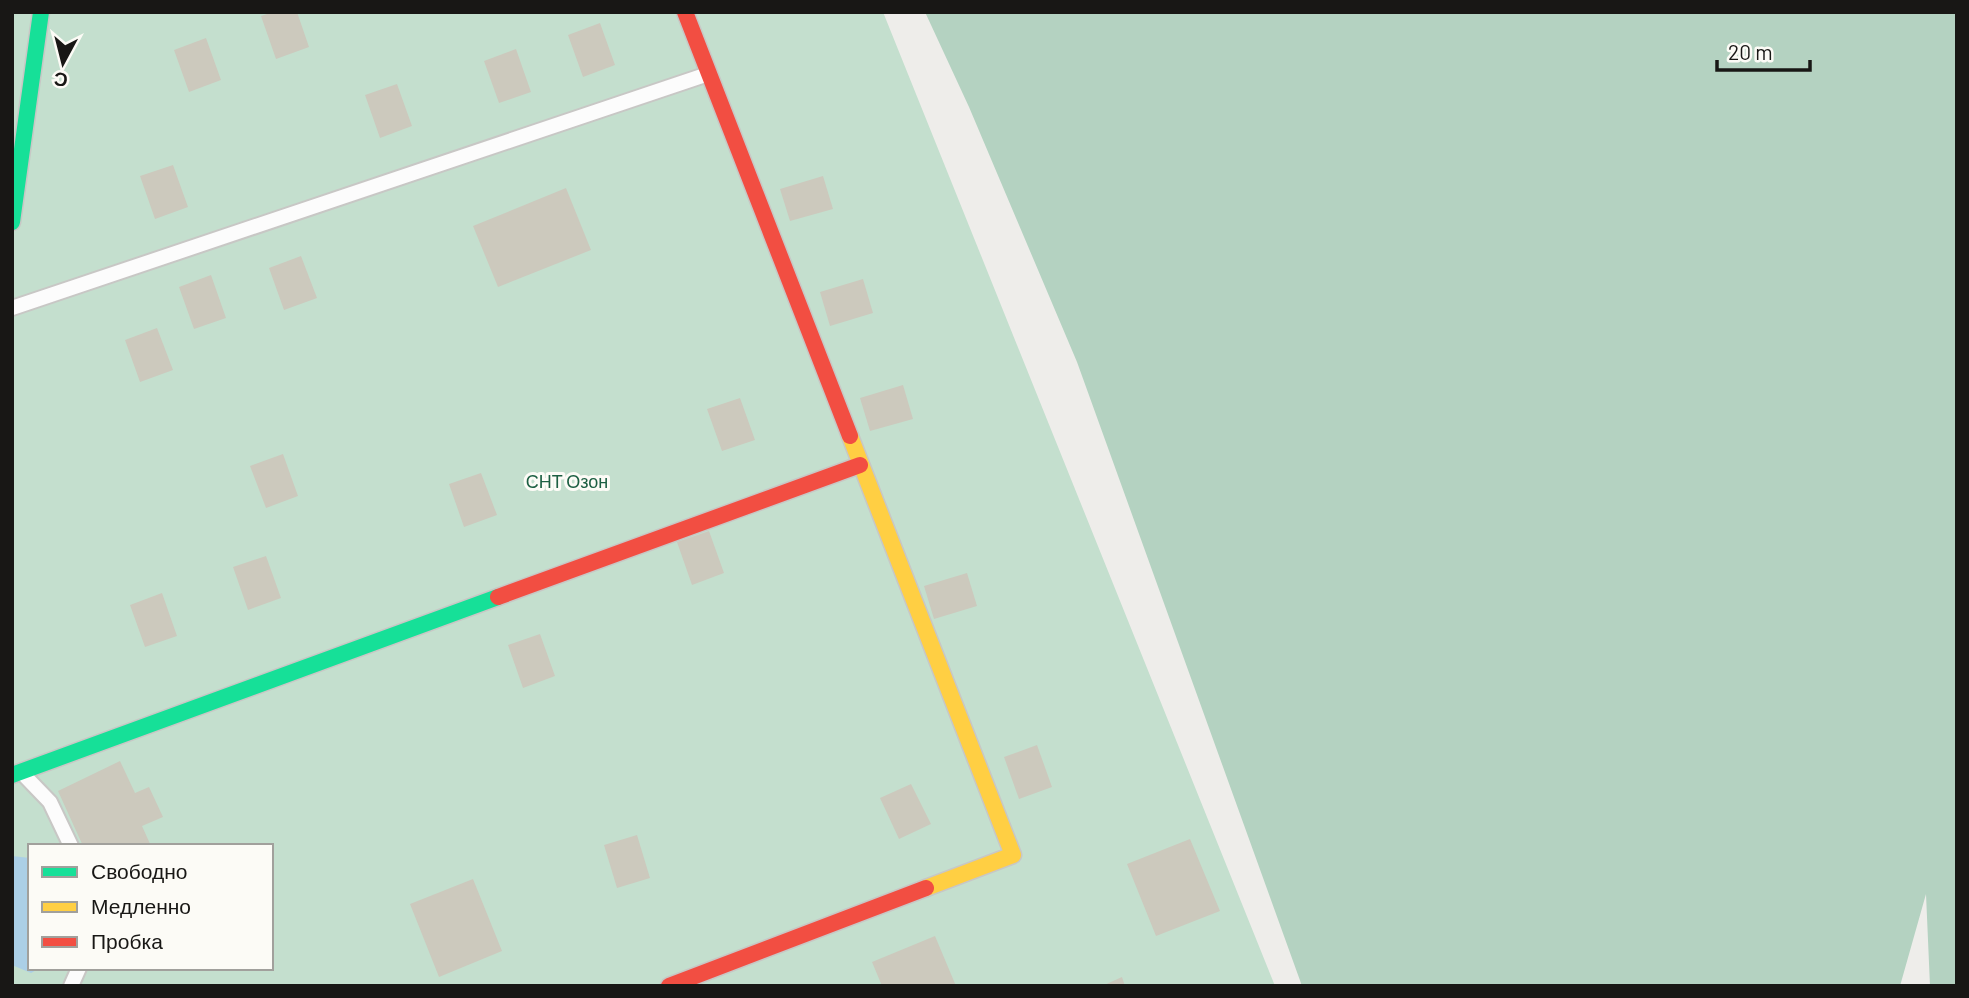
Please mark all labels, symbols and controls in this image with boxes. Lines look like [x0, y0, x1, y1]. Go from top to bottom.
north arrow [28, 28, 98, 98]
scale bar [1717, 28, 1810, 72]
text: 20 m [1728, 39, 1773, 64]
text: С [52, 68, 69, 93]
park label: СНТ Озон [526, 470, 608, 492]
legend [28, 844, 273, 970]
text: Свободно [91, 858, 188, 883]
text: Медленно [91, 893, 191, 918]
text: Пробка [91, 928, 163, 953]

